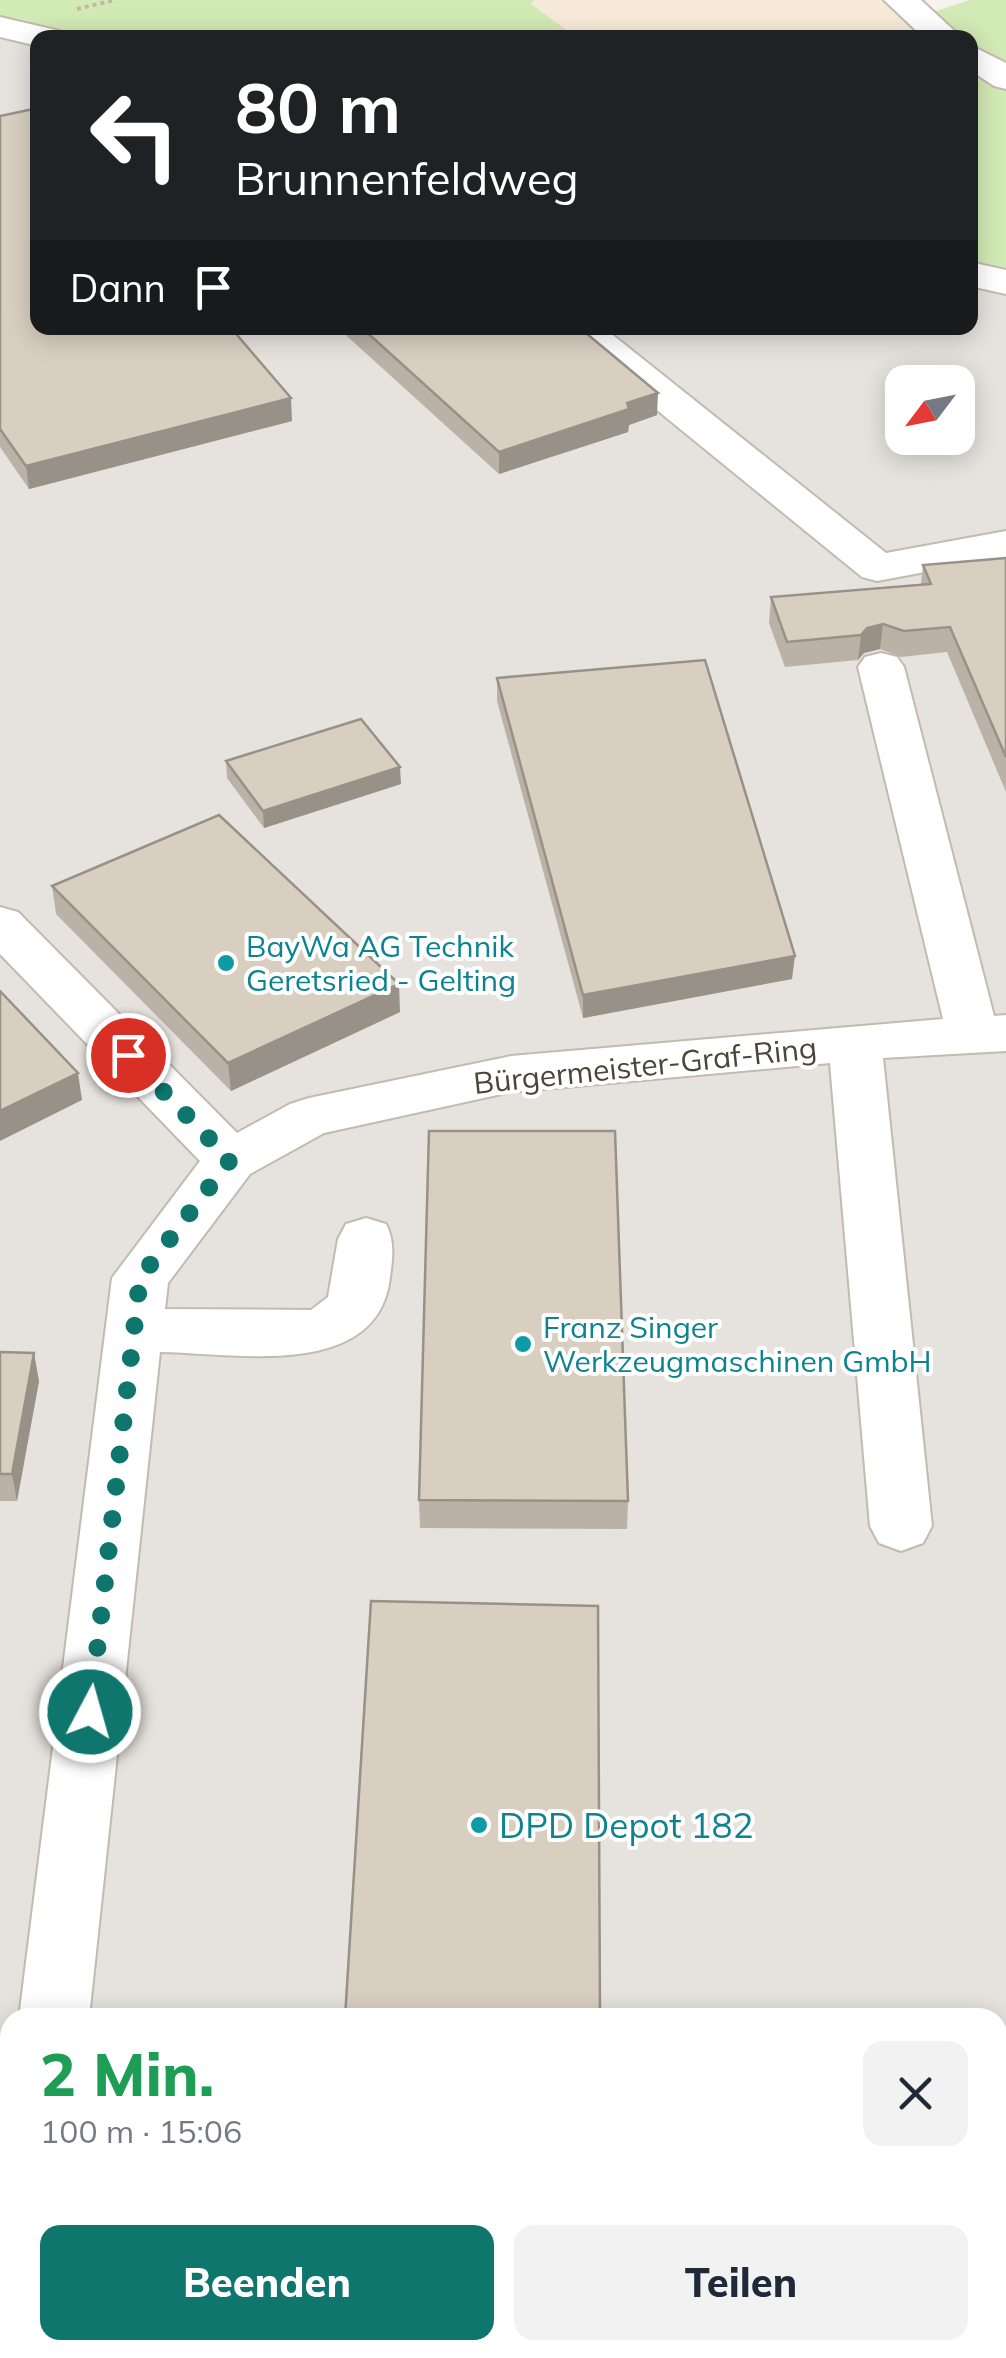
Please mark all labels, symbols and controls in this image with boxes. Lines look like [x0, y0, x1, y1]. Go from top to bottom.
text: 80 m [235, 63, 401, 151]
icon: left [70, 70, 200, 200]
text: Brunnenfeldweg [235, 150, 579, 206]
icon: arrive [186, 260, 241, 315]
text: Dann [70, 264, 166, 312]
north arrow [885, 365, 975, 455]
map controls [885, 365, 975, 455]
place label: BayWa AG Technik Geretsried - Gelting [246, 927, 516, 999]
marker: BayWa AG Technik Geretsried - Gelting [215, 952, 237, 974]
pin [86, 1013, 171, 1098]
icon: arrive [101, 1028, 156, 1083]
street label: Bürgermeister-Graf-Ring [472, 1028, 818, 1102]
place label: Franz Singer Werkzeugmaschinen GmbH [543, 1308, 931, 1380]
marker: Franz Singer Werkzeugmaschinen GmbH [512, 1333, 534, 1355]
position arrow [38, 1660, 142, 1764]
place label: DPD Depot 182 [499, 1803, 754, 1847]
marker: DPD Depot 182 [468, 1814, 490, 1836]
text: 2 Min. [40, 2036, 214, 2111]
button: close [863, 2041, 968, 2146]
text: 100 m · 15:06 [40, 2111, 242, 2151]
button: Beenden [40, 2225, 494, 2340]
button: Teilen [514, 2225, 968, 2340]

